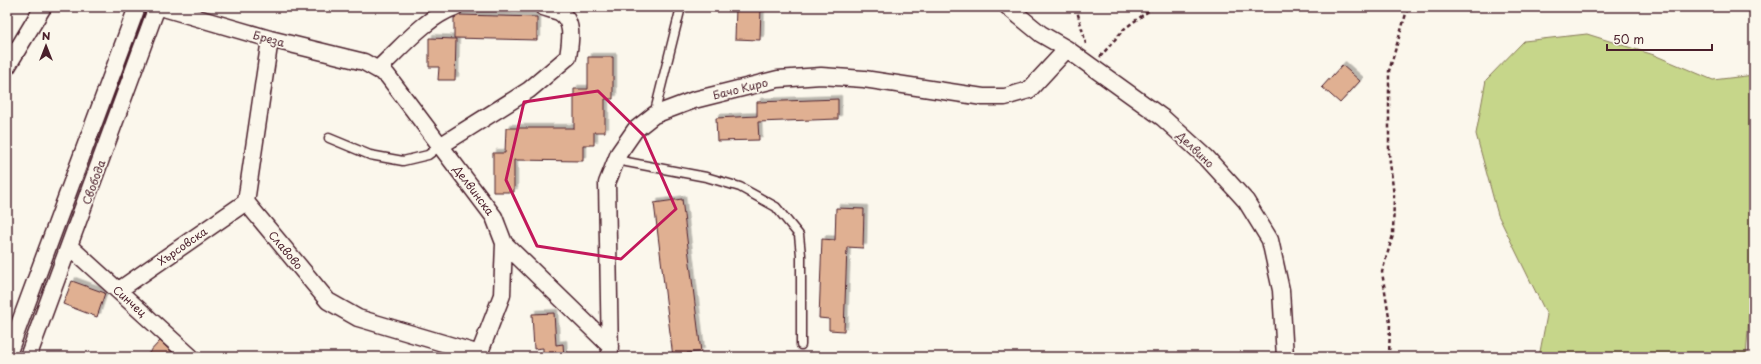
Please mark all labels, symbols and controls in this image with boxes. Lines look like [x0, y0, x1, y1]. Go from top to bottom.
north arrow [26, 26, 66, 66]
street label: Бреза [251, 26, 287, 50]
scale bar [1607, 26, 1712, 52]
text: N [42, 27, 51, 44]
text: 50 m [1613, 30, 1644, 48]
street label: Бачо Киро [711, 73, 769, 103]
street label: Делвино [1173, 126, 1219, 171]
street label: Свобода [77, 157, 109, 207]
street label: Делвинска [449, 161, 499, 219]
street label: Хърсовска [154, 223, 210, 269]
street label: Славово [265, 227, 307, 273]
street label: Синчец [109, 281, 151, 321]

